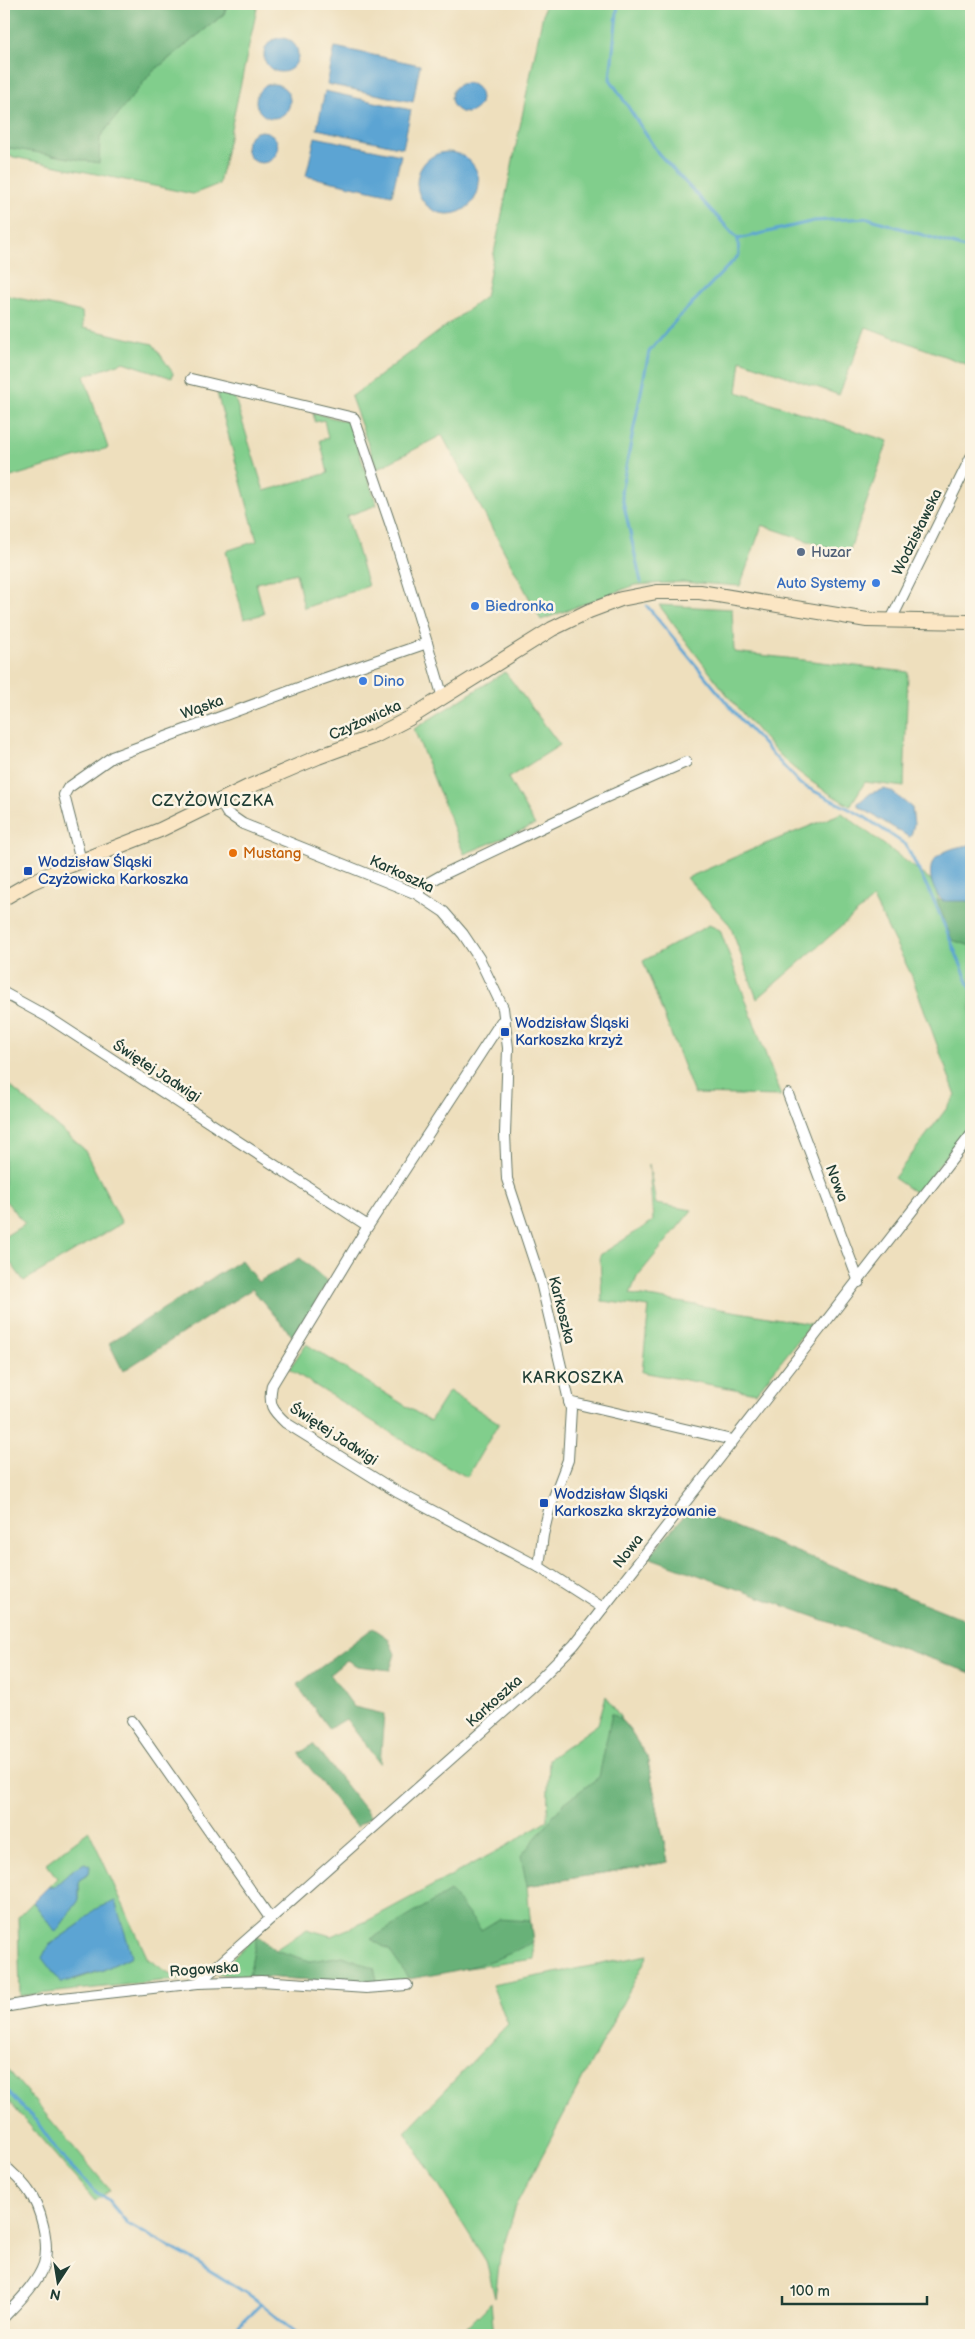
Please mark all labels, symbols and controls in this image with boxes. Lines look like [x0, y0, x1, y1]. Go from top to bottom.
street label: Wodzisławska [888, 486, 947, 579]
place label: Huzar [811, 543, 852, 562]
marker: Huzar [795, 546, 807, 558]
place label: Auto Systemy [777, 574, 866, 593]
marker: Auto Systemy [870, 577, 882, 589]
place label: Biedronka [485, 597, 554, 616]
marker: Biedronka [469, 600, 481, 612]
place label: Dino [373, 672, 404, 691]
marker: Dino [357, 675, 369, 687]
street label: Wąska [178, 691, 226, 724]
street label: Czyżowicka [326, 696, 404, 745]
district label: CZYŻOWICZKA [151, 790, 275, 811]
place label: Mustang [243, 844, 302, 863]
marker: Mustang [227, 847, 239, 859]
street label: Karkoszka [366, 851, 437, 898]
place label: Wodzisław Śląski Czyżowicka Karkoszka [38, 853, 188, 889]
marker: Wodzisław Śląski Czyżowicka Karkoszka [22, 865, 34, 877]
place label: Wodzisław Śląski Karkoszka krzyż [515, 1014, 629, 1050]
marker: Wodzisław Śląski Karkoszka krzyż [499, 1026, 511, 1038]
street label: Świętej Jadwigi [109, 1036, 204, 1107]
street label: Nowa [821, 1162, 852, 1204]
street label: Karkoszka [544, 1274, 579, 1346]
district label: KARKOSZKA [522, 1369, 624, 1388]
street label: Świętej Jadwigi [286, 1399, 381, 1470]
place label: Wodzisław Śląski Karkoszka skrzyżowanie [554, 1485, 717, 1521]
marker: Wodzisław Śląski Karkoszka skrzyżowanie [538, 1497, 550, 1509]
street label: Nowa [609, 1530, 648, 1572]
street label: Karkoszka [462, 1671, 526, 1732]
street label: Rogowska [169, 1958, 239, 1981]
north arrow [32, 2256, 82, 2306]
scale bar [782, 2274, 928, 2306]
text: 100 m [790, 2282, 830, 2301]
text: N [48, 2285, 62, 2304]

